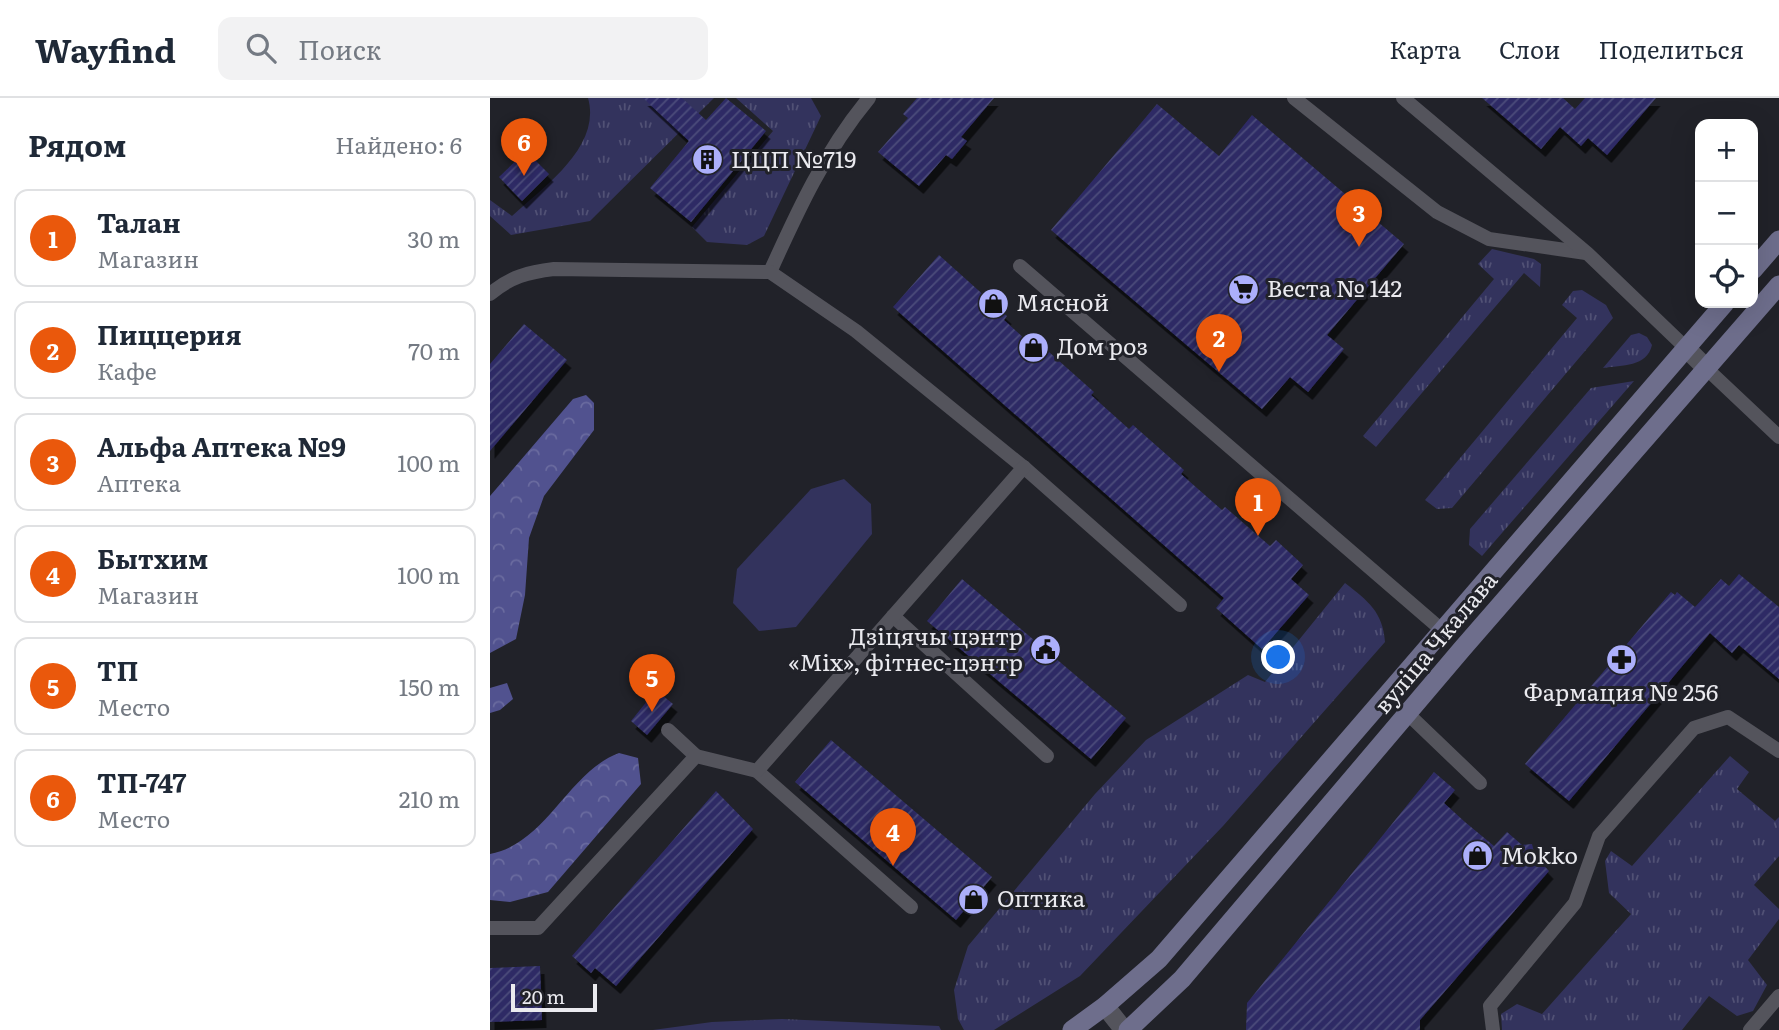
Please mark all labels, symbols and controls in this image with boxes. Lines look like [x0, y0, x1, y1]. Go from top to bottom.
search box [218, 17, 708, 80]
text: Wayfind [35, 24, 176, 73]
icon: search [242, 29, 280, 67]
text: Поиск [298, 29, 381, 68]
text: Карта [1389, 31, 1461, 66]
text: Слои [1499, 31, 1560, 66]
text: Поделиться [1598, 31, 1744, 66]
pin: 6 [501, 118, 547, 176]
map controls [1695, 119, 1758, 308]
button: + [1695, 119, 1758, 182]
text: Рядом [28, 122, 126, 166]
text: Найдено: 6 [335, 127, 462, 161]
place label: ЦЦП №719 [731, 141, 856, 175]
building icon: ЦЦП №719 [691, 143, 725, 177]
button: − [1695, 182, 1758, 245]
pin: 3 [1336, 189, 1382, 247]
text: Талан [97, 202, 181, 241]
text: 1 [48, 221, 58, 255]
text: 30 m [407, 221, 460, 255]
text: Магазин [97, 241, 199, 275]
button: locate [1695, 245, 1758, 308]
place label: Веста № 142 [1267, 270, 1402, 304]
supermarket icon: Веста № 142 [1227, 272, 1261, 306]
place label: Мясной [1016, 284, 1109, 318]
shop icon: Мясной [976, 286, 1010, 320]
text: Пиццерия [97, 314, 241, 353]
pin: 2 [1196, 314, 1242, 372]
place label: Дом роз [1057, 328, 1148, 362]
shop icon: Дом роз [1017, 330, 1051, 364]
text: 2 [47, 333, 59, 367]
text: 70 m [408, 333, 460, 367]
text: Кафе [97, 353, 157, 387]
text: Альфа Аптека №9 [97, 426, 346, 465]
text: 3 [47, 445, 59, 479]
text: 100 m [397, 445, 460, 479]
text: Аптека [97, 465, 181, 499]
pin: 1 [1235, 478, 1281, 536]
text: Бытхим [97, 538, 208, 577]
text: 4 [46, 557, 60, 591]
text: 100 m [397, 557, 460, 591]
street label: вуліца Чкалава [1365, 563, 1504, 720]
text: Магазин [97, 577, 199, 611]
place label: Дзіцячы цэнтр «Mix», фітнес-цэнтр [788, 618, 1023, 678]
public building icon: Дзіцячы цэнтр «Mix», фітнес-цэнтр [1029, 633, 1063, 667]
your location [1261, 640, 1295, 674]
pharmacy icon: Фармация № 256 [1604, 642, 1638, 676]
text: ТП [97, 650, 138, 689]
pin: 5 [629, 654, 675, 712]
text: 5 [47, 669, 59, 703]
text: 150 m [399, 669, 460, 703]
place label: Фармация № 256 [1524, 674, 1718, 708]
text: Место [97, 689, 170, 723]
text: ТП-747 [97, 762, 186, 801]
text: 6 [46, 781, 60, 815]
text: 210 m [399, 781, 460, 815]
text: Место [97, 801, 170, 835]
pin: 4 [870, 808, 916, 866]
place label: Mokko [1501, 837, 1578, 871]
shop icon: Mokko [1461, 839, 1495, 873]
place label: Оптика [997, 880, 1086, 914]
shop icon: Оптика [957, 882, 991, 916]
scale bar [511, 981, 597, 1013]
text: 20 m [522, 982, 565, 1010]

